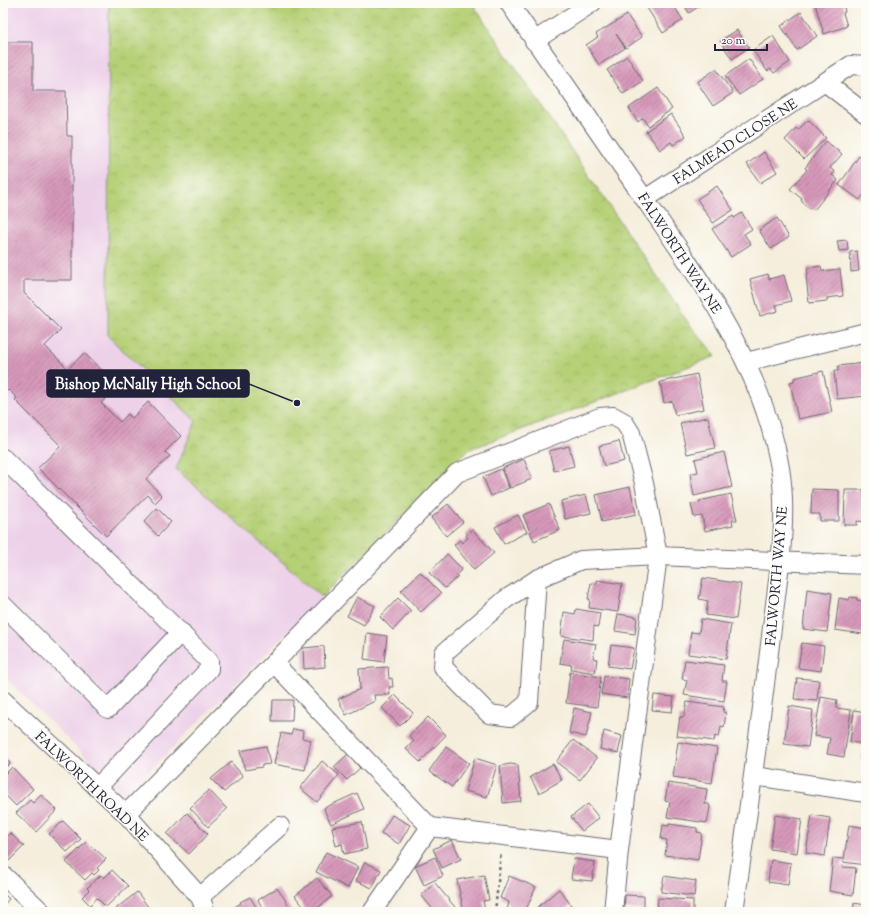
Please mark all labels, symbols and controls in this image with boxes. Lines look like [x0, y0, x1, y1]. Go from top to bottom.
scale bar [715, 26, 767, 52]
text: 20 m [721, 32, 746, 50]
street label: FALMEAD CLOSE NE [670, 95, 803, 190]
street label: FALWORTH WAY NE [632, 190, 725, 319]
callout: Bishop McNally High School [47, 370, 249, 397]
text: Bishop McNally High School [55, 375, 242, 396]
street label: FALWORTH WAY NE [762, 505, 794, 647]
street label: FALWORTH ROAD NE [29, 728, 152, 847]

